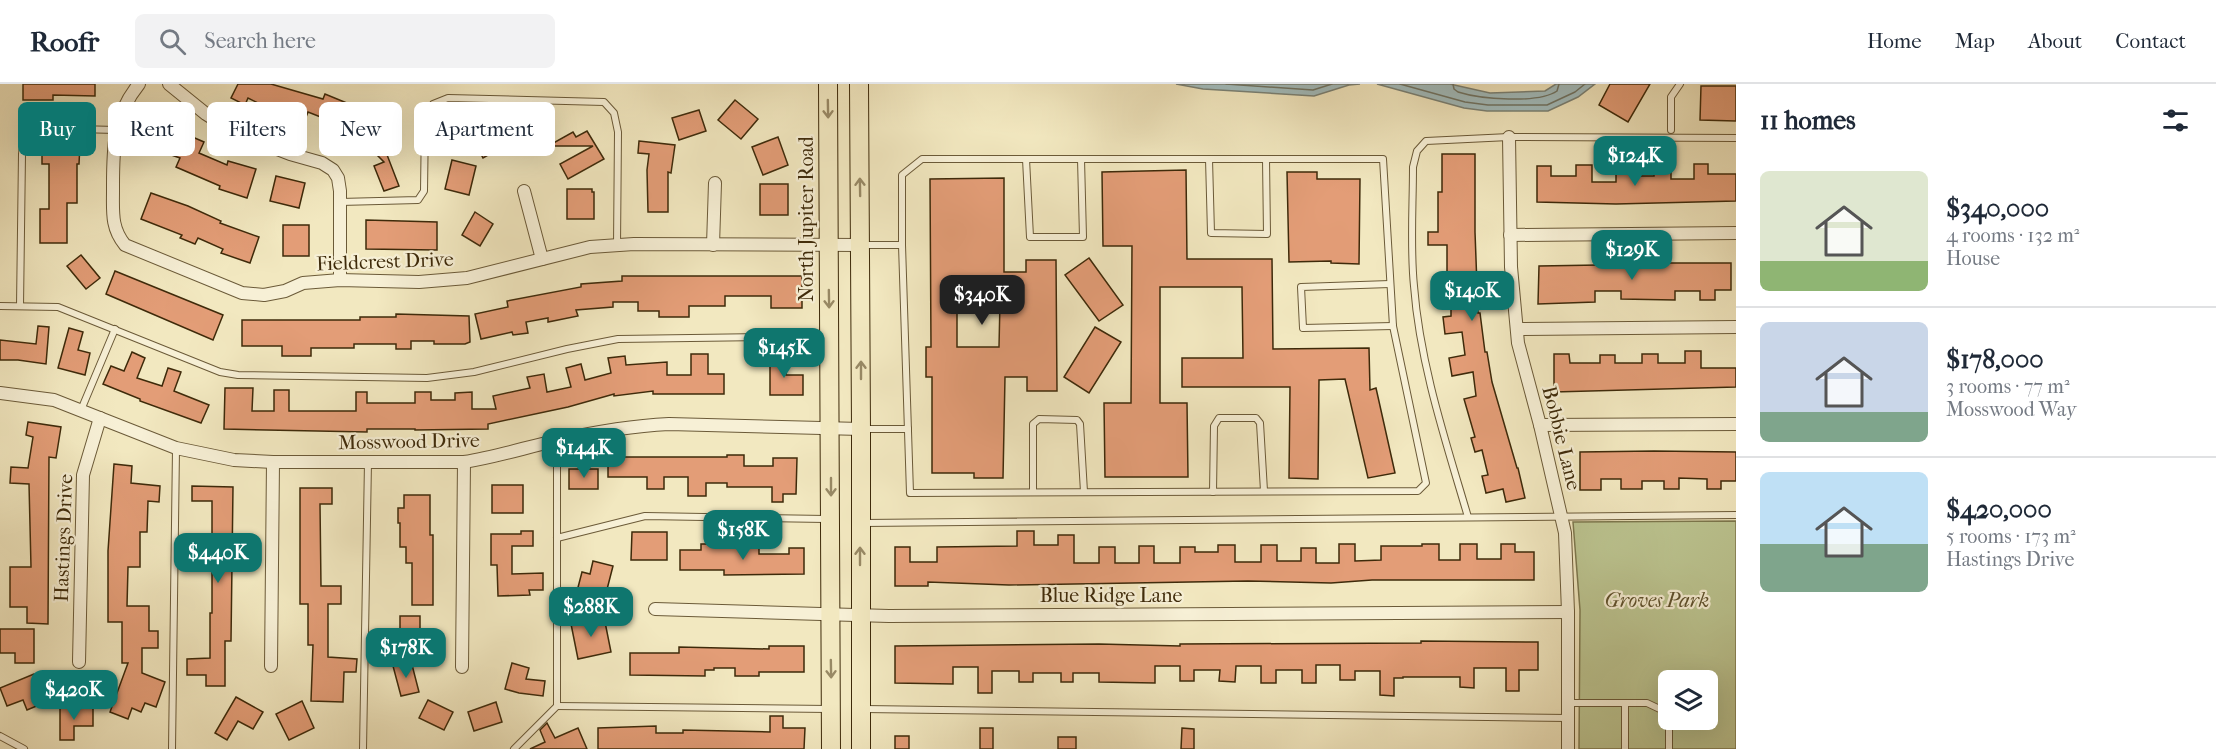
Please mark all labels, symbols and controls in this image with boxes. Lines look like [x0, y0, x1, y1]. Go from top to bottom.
search box [135, 14, 555, 68]
text: Roofr [30, 25, 99, 58]
icon: search [156, 25, 189, 58]
text: Search here [204, 28, 316, 54]
text: Home [1867, 29, 1922, 53]
text: Map [1955, 29, 1995, 53]
text: About [2028, 29, 2082, 53]
text: Contact [2115, 29, 2186, 53]
one-way arrow [822, 98, 834, 118]
chip: Buy [18, 102, 96, 156]
chip: Rent [108, 102, 195, 156]
chip: Filters [207, 102, 307, 156]
chip: New [319, 102, 402, 156]
chip: Apartment [414, 102, 555, 156]
icon: filters [2159, 104, 2192, 137]
text: 11 homes [1760, 105, 1856, 136]
street label: North Jupiter Road [795, 135, 818, 302]
pin: $124K [1593, 136, 1677, 187]
text: $124K [1608, 144, 1662, 167]
one-way arrow [854, 177, 866, 197]
text: $340,000 [1946, 193, 2049, 224]
icon: home [1808, 195, 1880, 267]
text: 4 rooms · 132 m² [1946, 224, 2079, 247]
pin: $129K [1590, 230, 1674, 281]
text: $129K [1605, 238, 1659, 261]
text: House [1946, 247, 2000, 270]
street label: Fieldcrest Drive [316, 248, 454, 275]
pin: $140K [1430, 271, 1514, 322]
pin: $340K [940, 275, 1024, 326]
text: $140K [1444, 279, 1500, 302]
text: $340K [954, 283, 1010, 306]
one-way arrow [823, 289, 835, 309]
pin: $145K [742, 328, 826, 379]
text: $145K [758, 336, 810, 359]
text: $178,000 [1946, 344, 2044, 375]
icon: home [1808, 346, 1880, 418]
one-way arrow [855, 361, 867, 381]
text: 3 rooms · 77 m² [1946, 375, 2070, 398]
street label: Bobbie Lane [1537, 384, 1586, 493]
text: Mosswood Way [1946, 398, 2077, 421]
pin: $144K [542, 428, 626, 479]
street label: Mosswood Drive [338, 429, 480, 454]
text: $144K [556, 436, 612, 459]
street label: Hastings Drive [50, 473, 77, 603]
one-way arrow [825, 476, 837, 496]
text: $420,000 [1946, 494, 2052, 525]
icon: home [1808, 496, 1880, 568]
pin: $158K [701, 510, 785, 561]
text: $158K [717, 518, 769, 541]
text: 5 rooms · 173 m² [1946, 525, 2076, 548]
pin: $440K [176, 533, 260, 584]
text: $440K [188, 541, 248, 564]
one-way arrow [854, 547, 866, 567]
text: Hastings Drive [1946, 548, 2074, 571]
street label: Blue Ridge Lane [1040, 584, 1182, 607]
pin: $288K [549, 587, 633, 638]
park label: Groves Park [1605, 589, 1709, 612]
text: $288K [563, 595, 619, 618]
pin: $178K [364, 628, 448, 679]
text: $178K [380, 636, 432, 659]
one-way arrow [825, 658, 837, 678]
pin: $420K [32, 670, 116, 721]
map controls [1658, 670, 1718, 730]
button: layers [1658, 670, 1718, 730]
text: $420K [45, 678, 103, 701]

